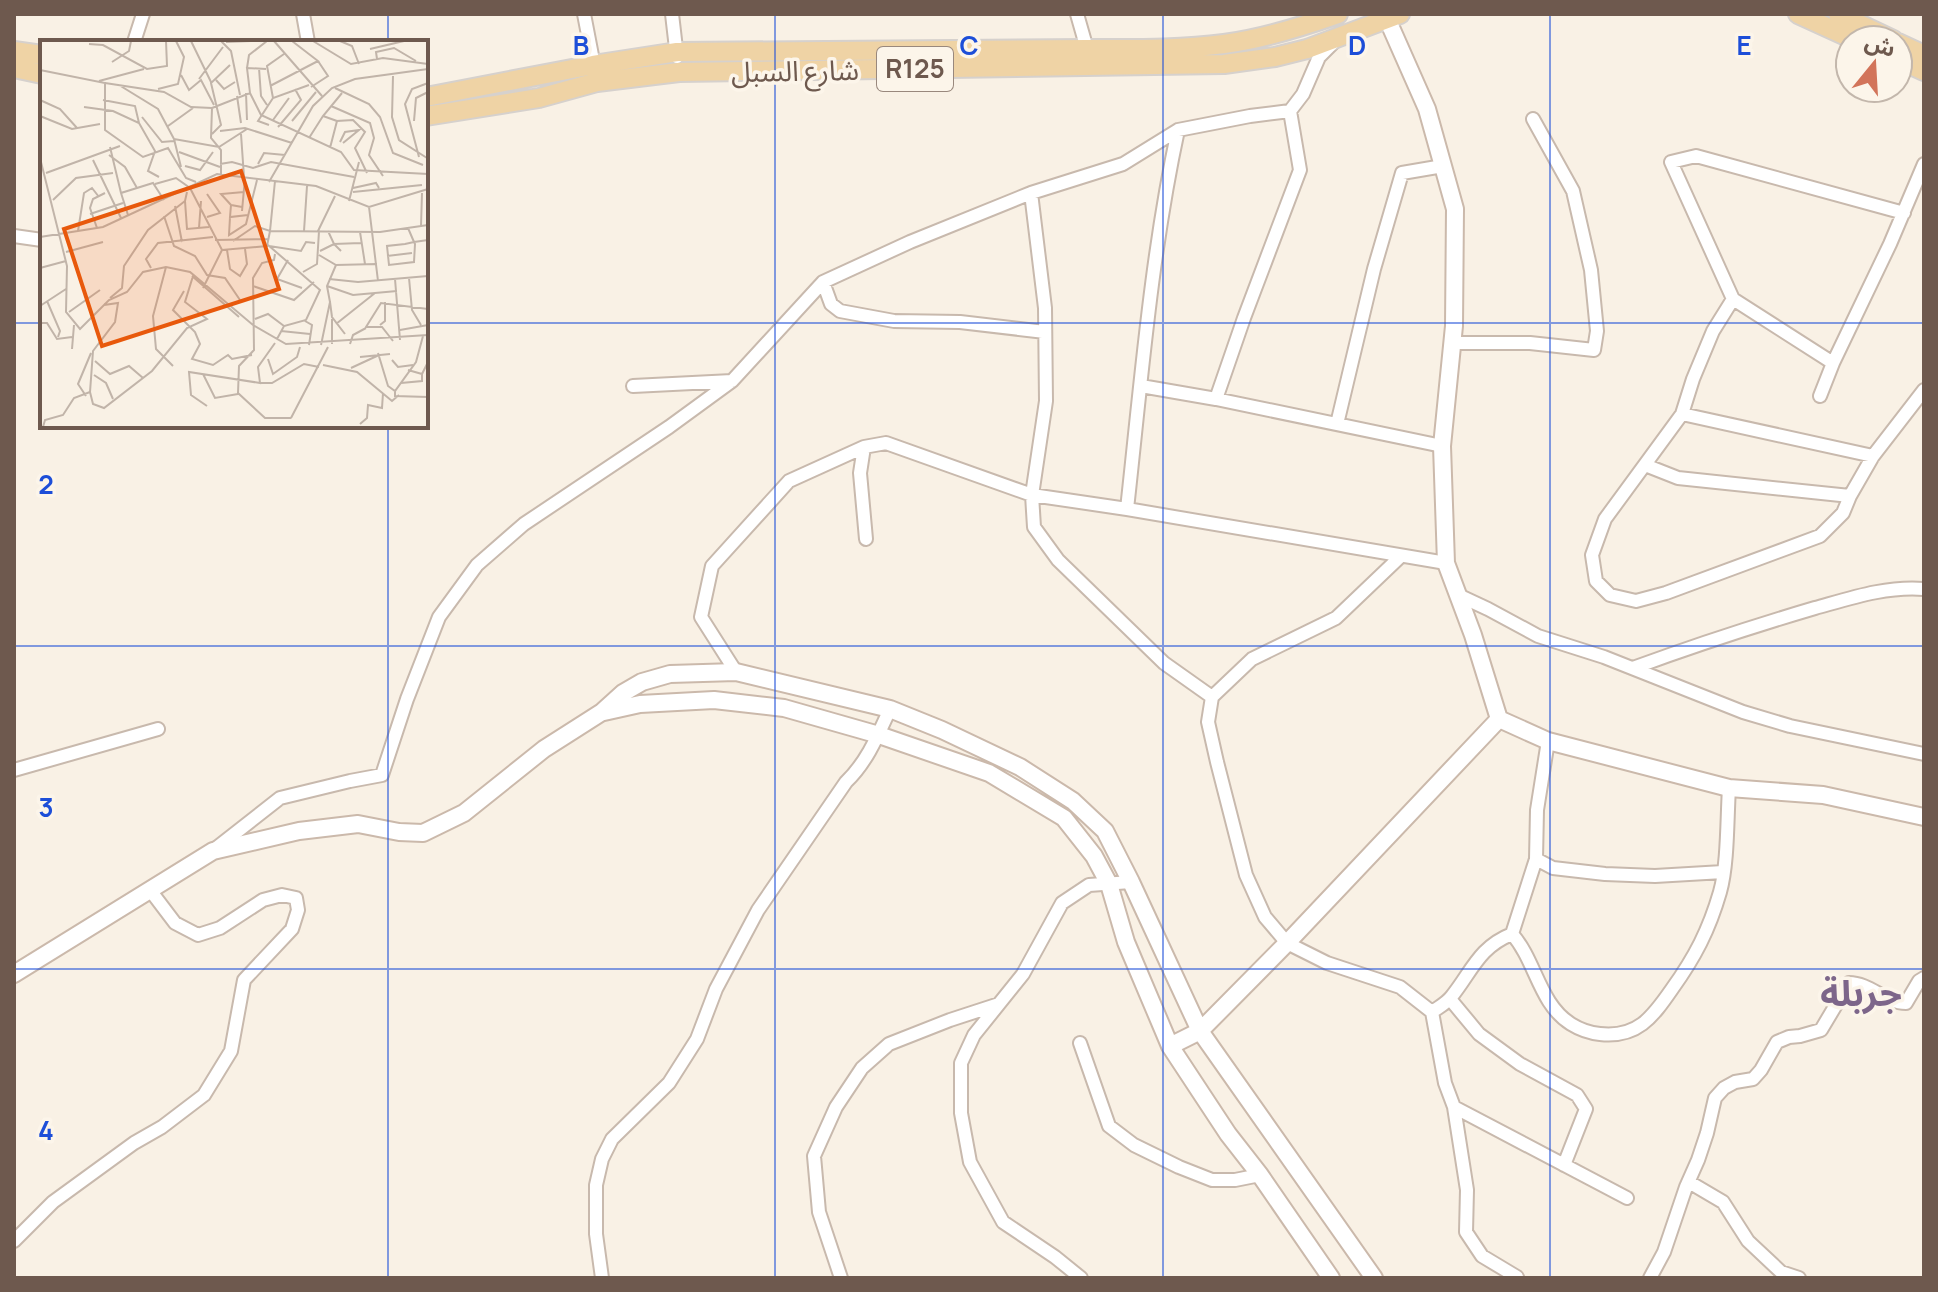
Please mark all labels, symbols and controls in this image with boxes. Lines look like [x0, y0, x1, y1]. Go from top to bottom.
north arrow [1834, 24, 1914, 104]
text: ش [1861, 26, 1899, 64]
text: B [573, 27, 589, 63]
text: C [959, 27, 979, 63]
text: D [1348, 27, 1366, 63]
text: E [1736, 27, 1752, 63]
inset map [40, 40, 428, 428]
road number: R125 [877, 47, 953, 91]
street label: شارع السبل [731, 50, 859, 93]
text: 2 [38, 466, 54, 502]
text: 3 [38, 789, 54, 825]
district label: جربلة [1820, 968, 1902, 1017]
text: 4 [38, 1112, 54, 1148]

